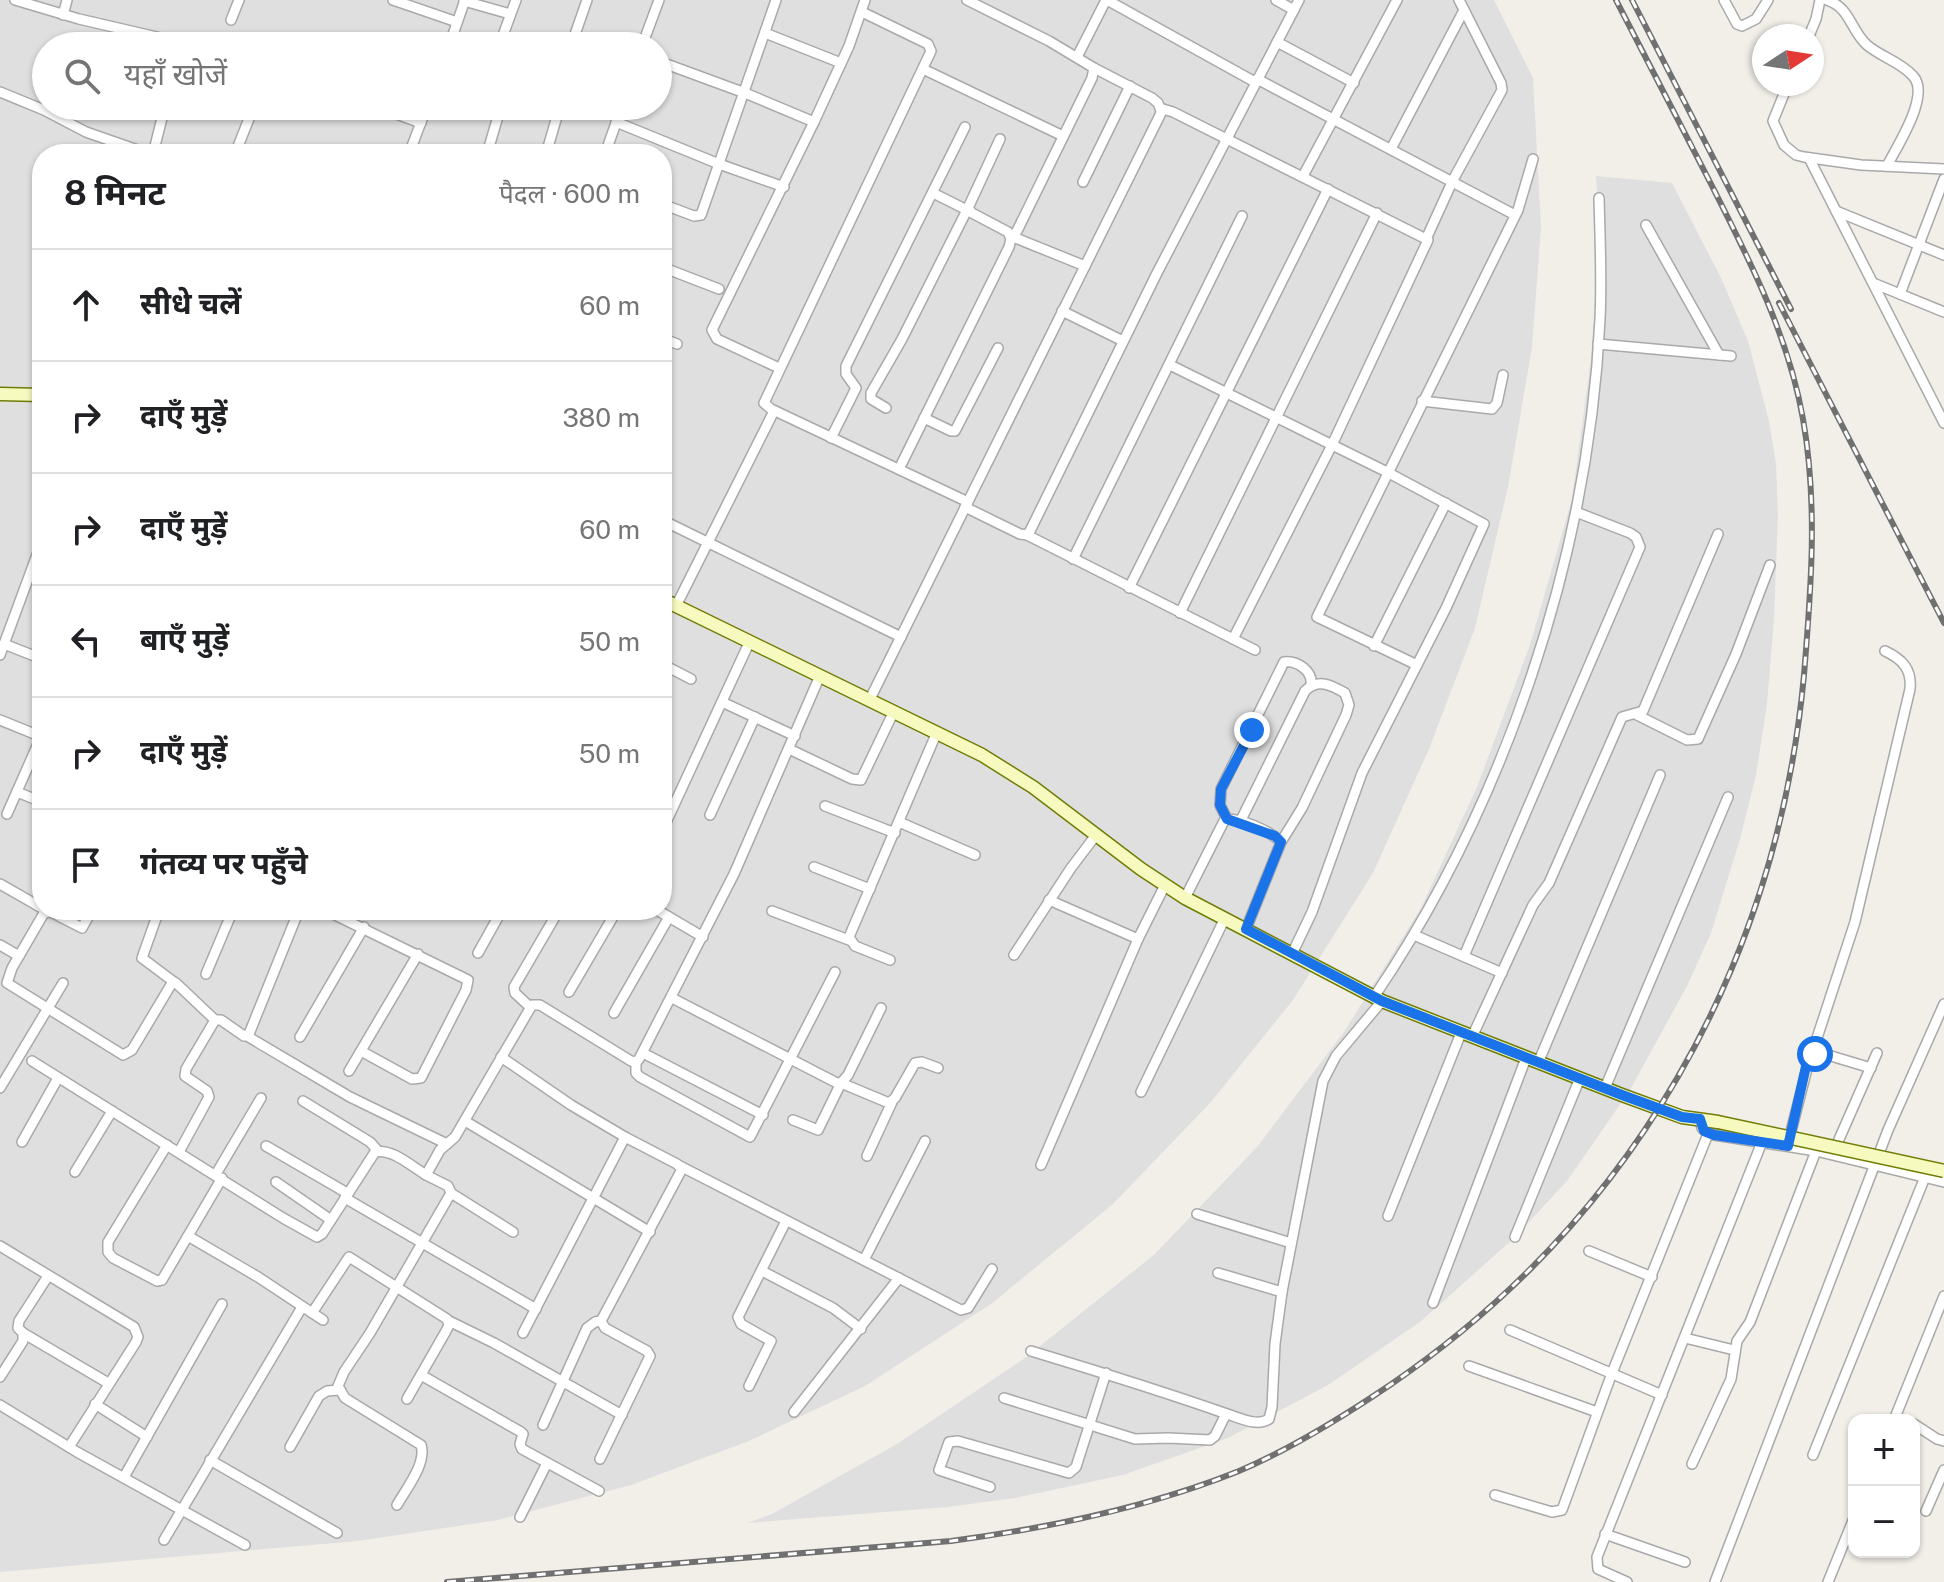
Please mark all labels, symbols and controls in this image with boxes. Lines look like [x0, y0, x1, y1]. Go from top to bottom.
north arrow [1752, 24, 1824, 96]
search box [32, 32, 672, 120]
icon: search [60, 54, 104, 98]
text: यहाँ खोजें [124, 56, 227, 92]
text: 8 मिनट [64, 173, 166, 213]
text: पैदल · 600 m [499, 178, 640, 209]
icon: ahead [64, 283, 108, 327]
text: सीधे चलें [140, 285, 241, 321]
text: 60 m [579, 290, 640, 321]
icon: right [64, 395, 108, 439]
text: दाएँ मुड़ें [140, 397, 227, 433]
text: 380 m [562, 402, 640, 433]
icon: right [64, 507, 108, 551]
text: दाएँ मुड़ें [140, 509, 227, 545]
text: 60 m [579, 514, 640, 545]
icon: left [64, 619, 108, 663]
text: बाएँ मुड़ें [140, 621, 229, 657]
text: 50 m [579, 626, 640, 657]
route end [1234, 712, 1270, 748]
icon: right [64, 731, 108, 775]
text: दाएँ मुड़ें [140, 733, 227, 769]
text: 50 m [579, 738, 640, 769]
icon: arrive [64, 843, 108, 887]
text: गंतव्य पर पहुँचे [140, 845, 308, 881]
route start [1797, 1036, 1833, 1072]
map controls [1848, 1414, 1920, 1558]
button: + [1848, 1414, 1920, 1486]
button: − [1848, 1486, 1920, 1558]

